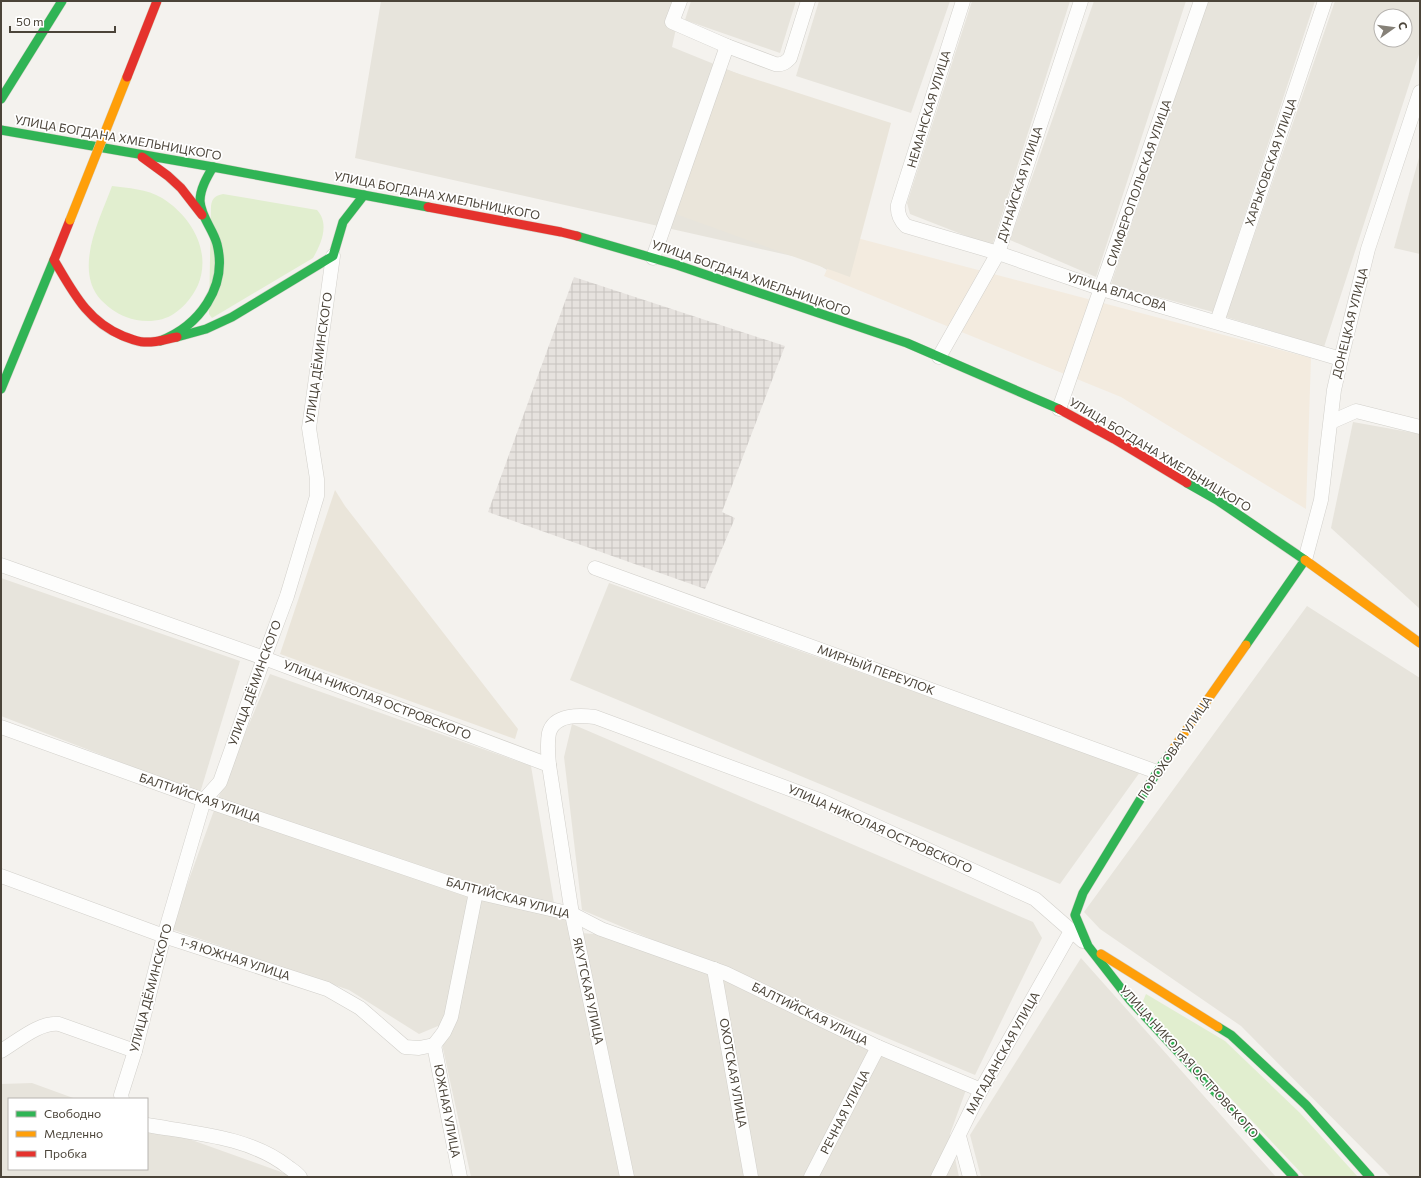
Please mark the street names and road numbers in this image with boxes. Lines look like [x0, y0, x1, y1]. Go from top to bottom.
street label: НЕМАНСКАЯ УЛИЦА [903, 48, 953, 169]
street label: ХАРЬКОВСКАЯ УЛИЦА [1242, 96, 1298, 227]
street label: СИМФЕРОПОЛЬСКАЯ УЛИЦА [1103, 97, 1173, 268]
street label: УЛИЦА БОГДАНА ХМЕЛЬНИЦКОГО [14, 112, 223, 162]
street label: ДУНАЙСКАЯ УЛИЦА [994, 124, 1044, 243]
street label: УЛИЦА БОГДАНА ХМЕЛЬНИЦКОГО [333, 168, 542, 222]
street label: УЛИЦА БОГДАНА ХМЕЛЬНИЦКОГО [650, 236, 853, 318]
street label: ДОНЕЦКАЯ УЛИЦА [1328, 266, 1370, 380]
street label: УЛИЦА ВЛАСОВА [1066, 269, 1169, 313]
street label: УЛИЦА ДЁМИНСКОГО [302, 291, 334, 425]
street label: УЛИЦА БОГДАНА ХМЕЛЬНИЦКОГО [1067, 394, 1254, 514]
street label: УЛИЦА ДЁМИНСКОГО [225, 618, 283, 747]
street label: МИРНЫЙ ПЕРЕУЛОК [816, 641, 937, 697]
street label: УЛИЦА НИКОЛАЯ ОСТРОВСКОГО [281, 657, 474, 742]
street label: ПОРОХОВАЯ УЛИЦА [1134, 693, 1214, 802]
street label: БАЛТИЙСКАЯ УЛИЦА [138, 770, 263, 825]
street label: УЛИЦА НИКОЛАЯ ОСТРОВСКОГО [786, 781, 975, 875]
street label: БАЛТИЙСКАЯ УЛИЦА [445, 874, 572, 920]
street label: УЛИЦА ДЁМИНСКОГО [126, 922, 174, 1054]
street label: 1-Я ЮЖНАЯ УЛИЦА [178, 934, 292, 983]
street label: ЯКУТСКАЯ УЛИЦА [571, 936, 607, 1046]
street label: БАЛТИЙСКАЯ УЛИЦА [750, 979, 871, 1047]
street label: УЛИЦА НИКОЛАЯ ОСТРОВСКОГО [1117, 982, 1262, 1141]
street label: МАГАДАНСКАЯ УЛИЦА [963, 989, 1042, 1116]
street label: ОХОТСКАЯ УЛИЦА [717, 1017, 751, 1129]
street label: ЮЖНАЯ УЛИЦА [432, 1063, 464, 1159]
street label: РЕЧНАЯ УЛИЦА [817, 1067, 871, 1156]

